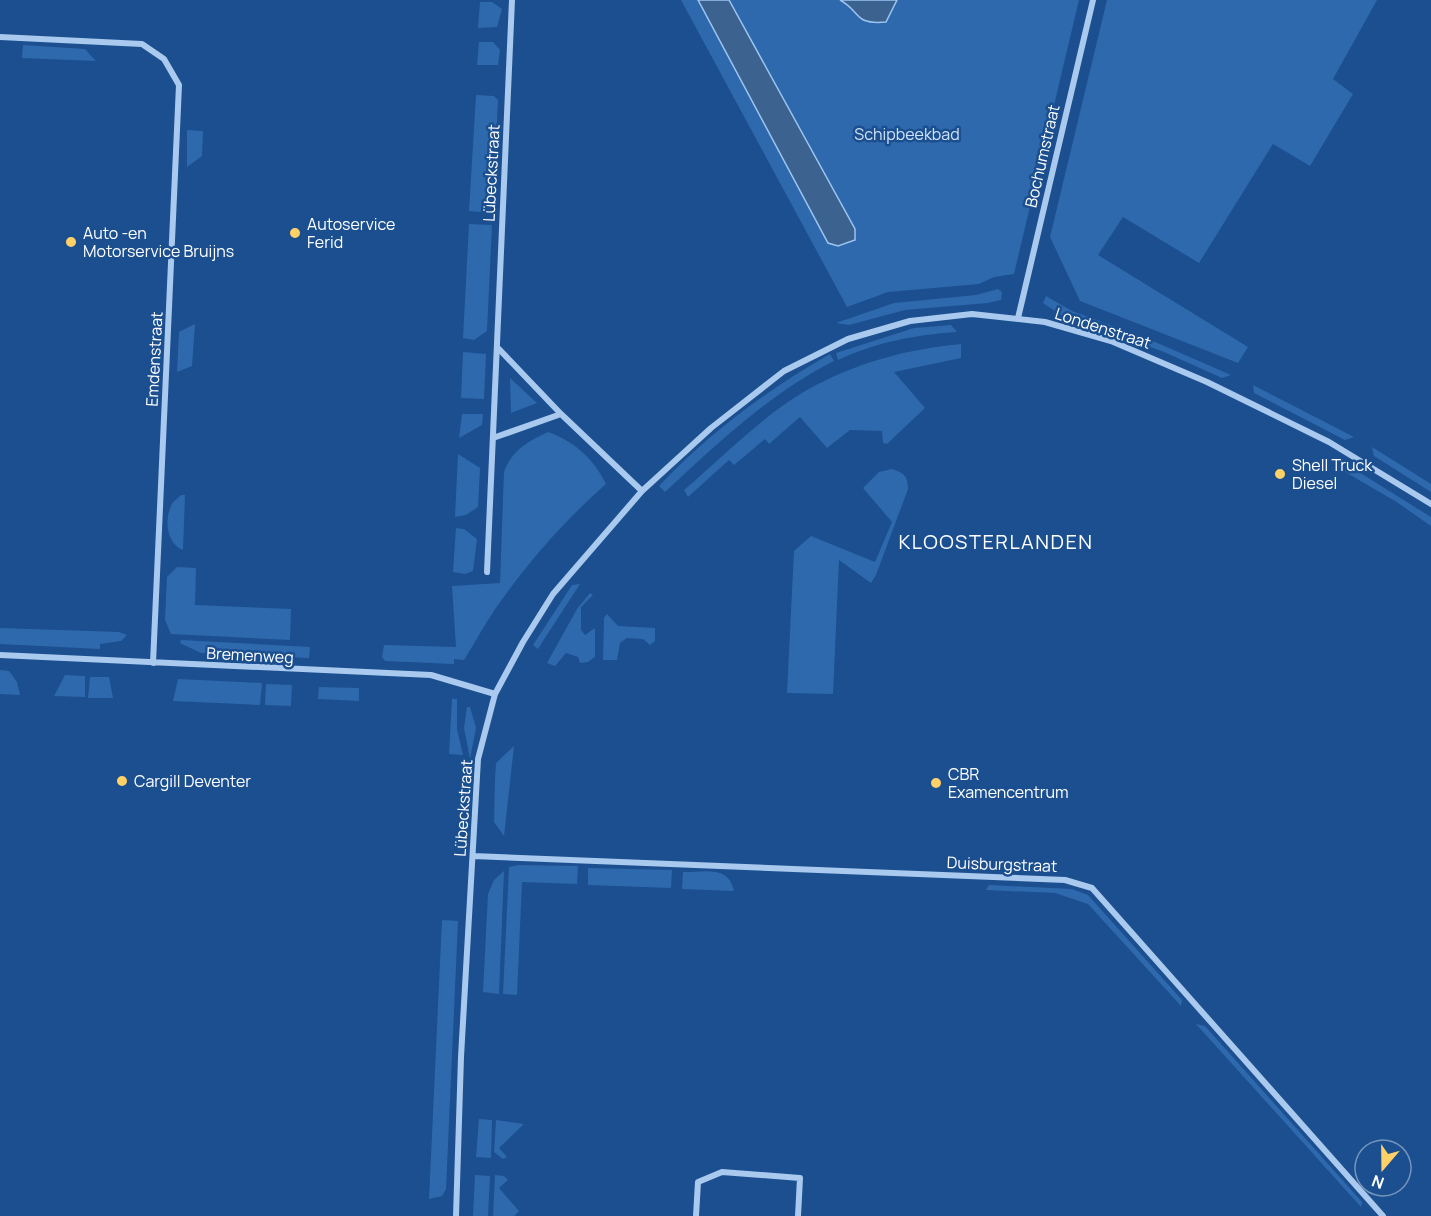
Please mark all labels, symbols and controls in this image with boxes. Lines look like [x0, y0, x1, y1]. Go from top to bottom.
street label: Bochumstraat [1019, 102, 1065, 210]
park label: Schipbeekbad [854, 123, 960, 145]
street label: Lübeckstraat [477, 124, 505, 222]
place label: Autoservice Ferid [307, 213, 395, 253]
place label: Auto -en Motorservice Bruijns [83, 222, 234, 262]
marker: Autoservice Ferid [288, 226, 302, 240]
marker: Auto -en Motorservice Bruijns [64, 235, 78, 249]
street label: Londenstraat [1052, 302, 1154, 354]
street label: Emdenstraat [141, 311, 167, 407]
place label: Shell Truck Diesel [1292, 454, 1373, 494]
marker: Shell Truck Diesel [1273, 467, 1287, 481]
district label: KLOOSTERLANDEN [899, 528, 1093, 555]
street label: Bremenweg [206, 642, 294, 668]
street label: Lübeckstraat [449, 759, 477, 857]
place label: CBR Examencentrum [948, 763, 1069, 803]
place label: Cargill Deventer [134, 770, 251, 792]
marker: Cargill Deventer [115, 774, 129, 788]
marker: CBR Examencentrum [929, 776, 943, 790]
street label: Duisburgstraat [946, 851, 1058, 877]
north arrow [1353, 1138, 1413, 1198]
text: N [1369, 1170, 1387, 1194]

